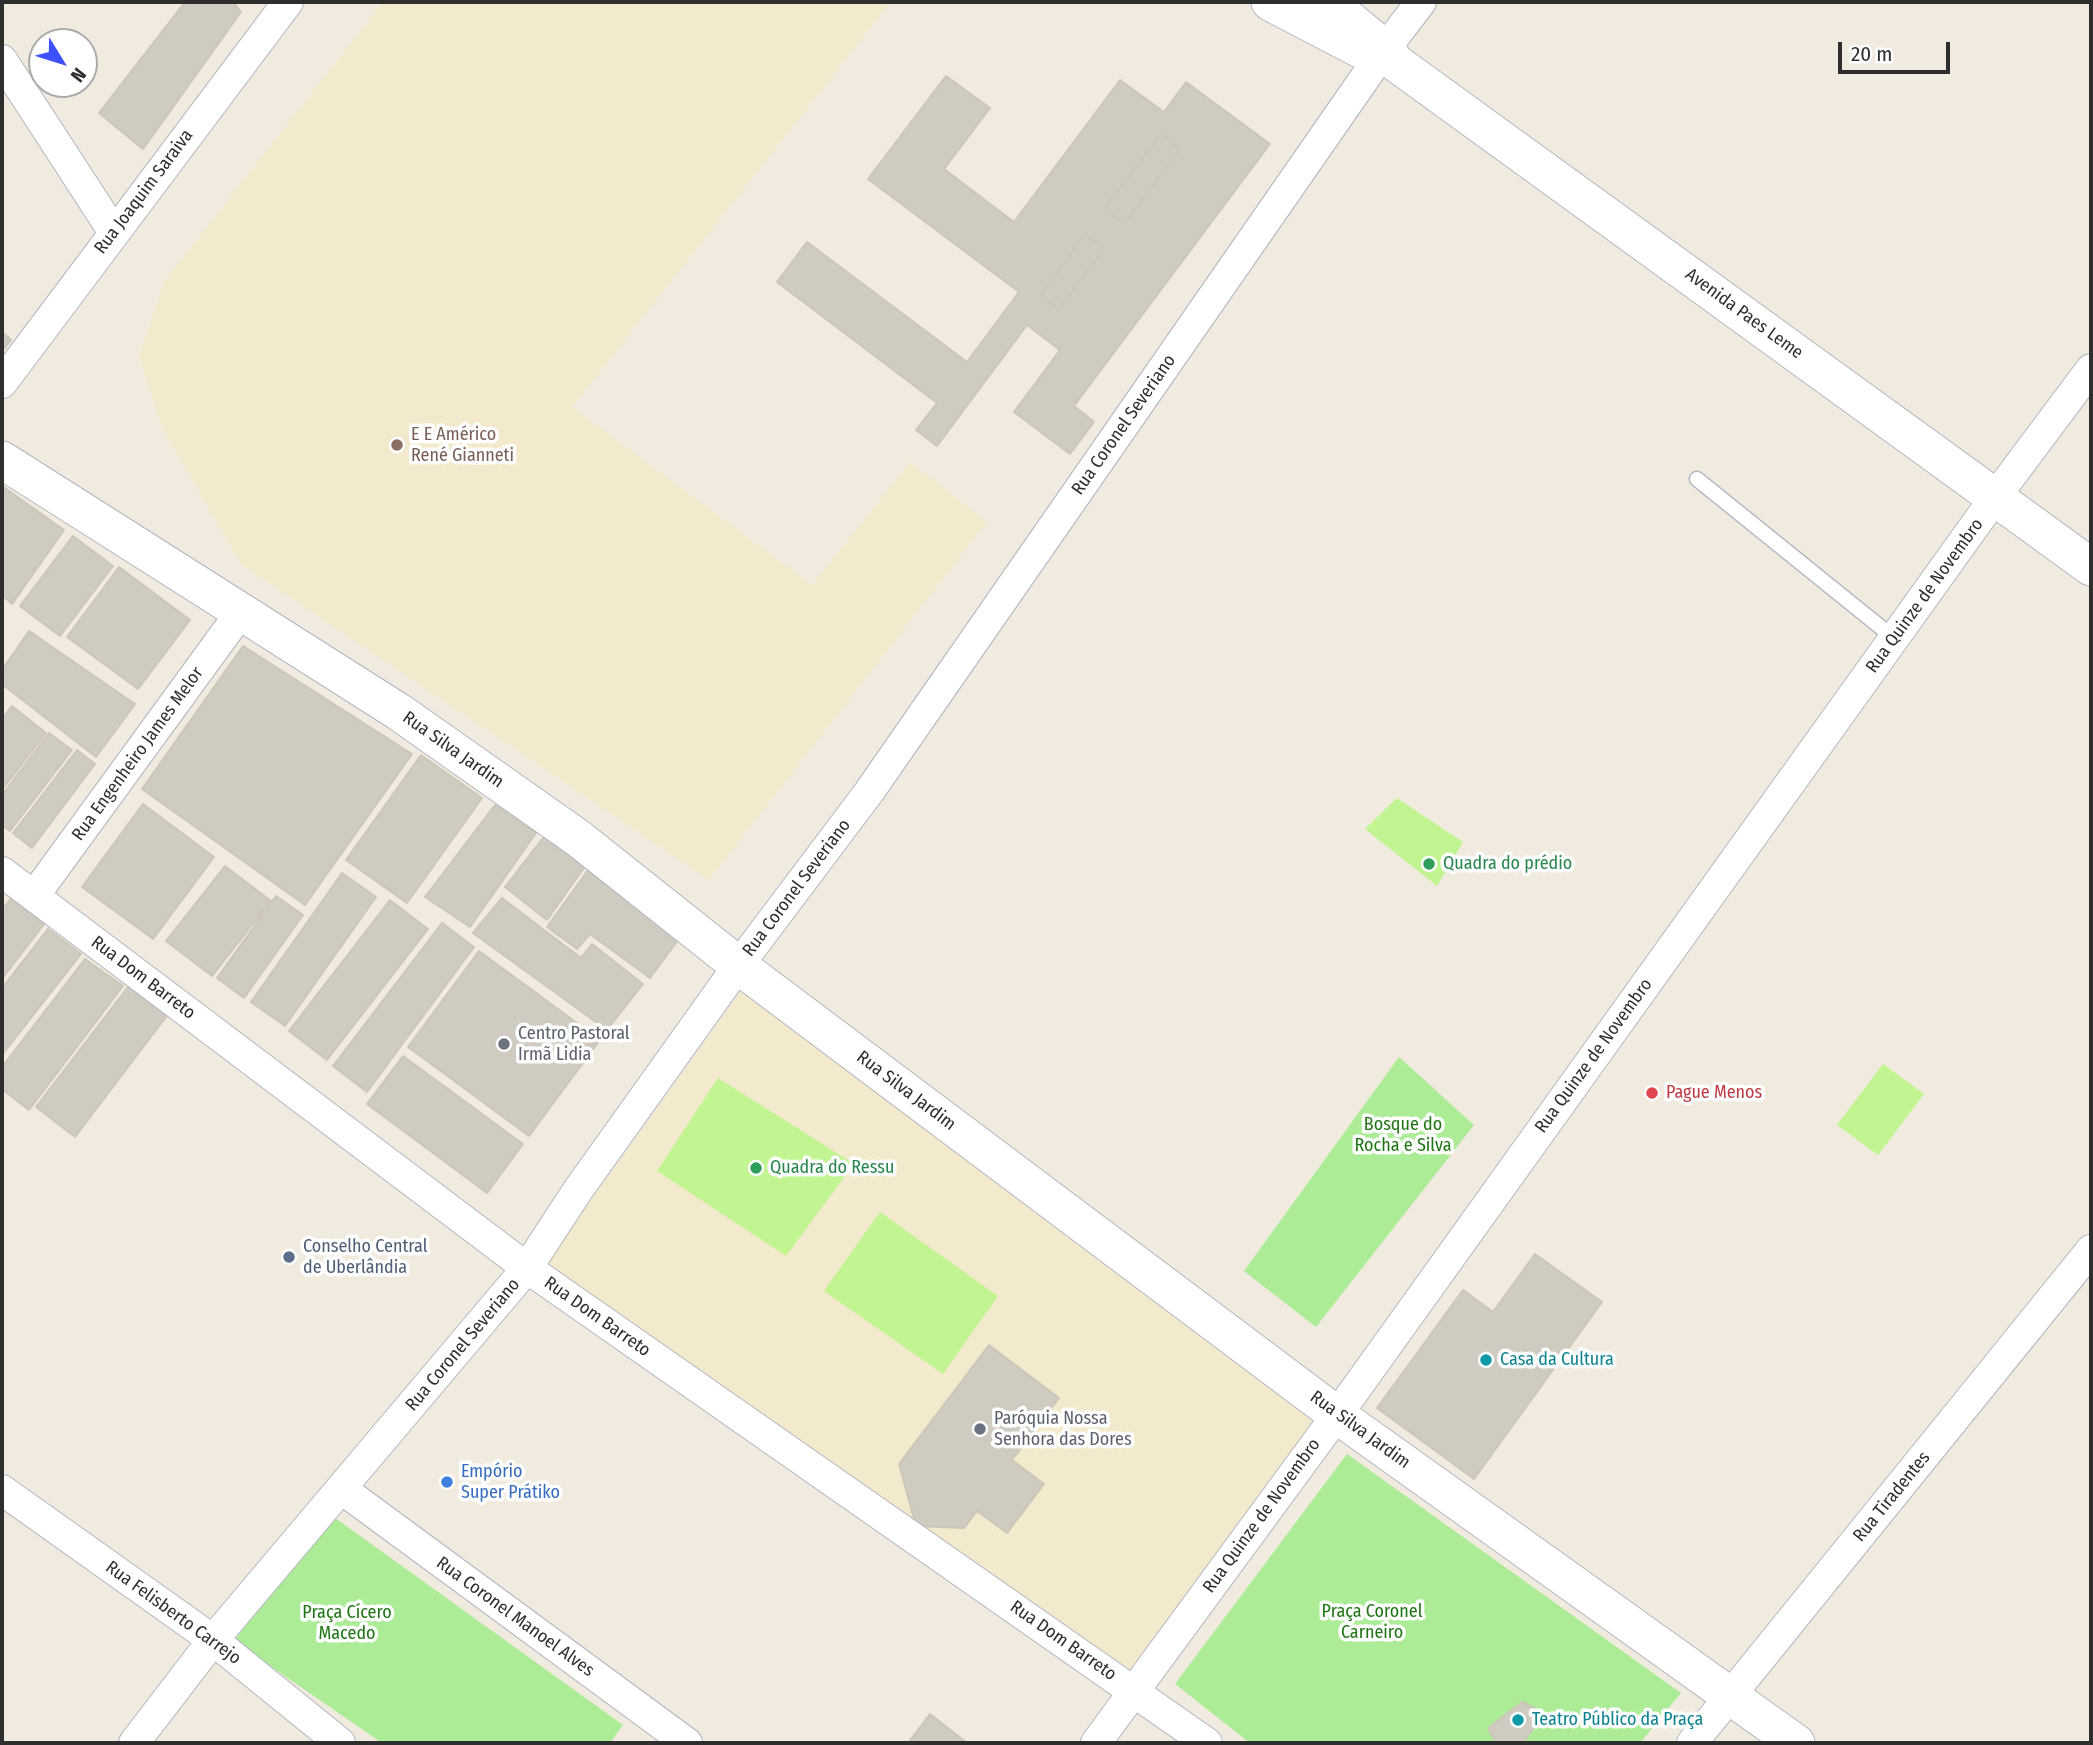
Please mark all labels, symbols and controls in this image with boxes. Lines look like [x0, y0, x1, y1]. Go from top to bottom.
north arrow [28, 28, 98, 98]
scale bar [1841, 28, 1953, 72]
text: 20 m [1851, 41, 1892, 67]
text: N [66, 63, 91, 87]
street label: Rua Joaquim Saraiva [90, 125, 198, 259]
street label: Avenida Paes Leme [1681, 264, 1807, 364]
street label: Rua Coronel Severiano [1067, 351, 1181, 499]
place label: E E Américo René Gianneti [411, 424, 514, 466]
marker: E E Américo René Gianneti [389, 437, 405, 453]
street label: Rua Quinze de Novembro [1862, 515, 1988, 677]
street label: Rua Engenheiro James Melor [68, 663, 208, 845]
street label: Rua Silva Jardim [398, 707, 508, 793]
street label: Rua Coronel Severiano [738, 815, 856, 961]
place label: Quadra do prédio [1443, 853, 1572, 875]
marker: Quadra do prédio [1421, 856, 1437, 872]
street label: Rua Dom Barreto [87, 932, 199, 1024]
street label: Rua Quinze de Novembro [1531, 975, 1657, 1137]
place label: Centro Pastoral Irmã Lidia [518, 1023, 630, 1066]
marker: Centro Pastoral Irmã Lidia [496, 1036, 512, 1052]
street label: Rua Silva Jardim [852, 1047, 960, 1135]
place label: Pague Menos [1666, 1082, 1762, 1104]
marker: Pague Menos [1644, 1085, 1660, 1101]
park label: Bosque do Rocha e Silva [1355, 1114, 1451, 1156]
place label: Quadra do Ressu [770, 1157, 894, 1179]
marker: Quadra do Ressu [748, 1160, 764, 1176]
place label: Conselho Central de Uberlândia [303, 1236, 427, 1278]
marker: Conselho Central de Uberlândia [281, 1249, 297, 1265]
street label: Rua Dom Barreto [540, 1272, 654, 1362]
street label: Rua Coronel Severiano [401, 1274, 525, 1416]
place label: Casa da Cultura [1500, 1349, 1614, 1371]
marker: Casa da Cultura [1478, 1352, 1494, 1368]
street label: Rua Silva Jardim [1306, 1386, 1414, 1474]
place label: Paróquia Nossa Senhora das Dores [994, 1408, 1132, 1450]
marker: Paróquia Nossa Senhora das Dores [972, 1421, 988, 1437]
street label: Rua Quinze de Novembro [1199, 1435, 1325, 1597]
street label: Rua Tiradentes [1849, 1447, 1935, 1547]
place label: Empório Super Prátiko [461, 1461, 560, 1504]
marker: Empório Super Prátiko [439, 1474, 455, 1490]
street label: Rua Coronel Manoel Alves [432, 1552, 598, 1682]
street label: Rua Felisberto Carrejo [101, 1557, 245, 1669]
street label: Rua Dom Barreto [1006, 1596, 1120, 1686]
park label: Praça Coronel Carneiro [1322, 1601, 1422, 1644]
park label: Praça Cícero Macedo [302, 1602, 392, 1644]
place label: Teatro Público da Praça [1532, 1709, 1703, 1731]
marker: Teatro Público da Praça [1510, 1712, 1526, 1728]

